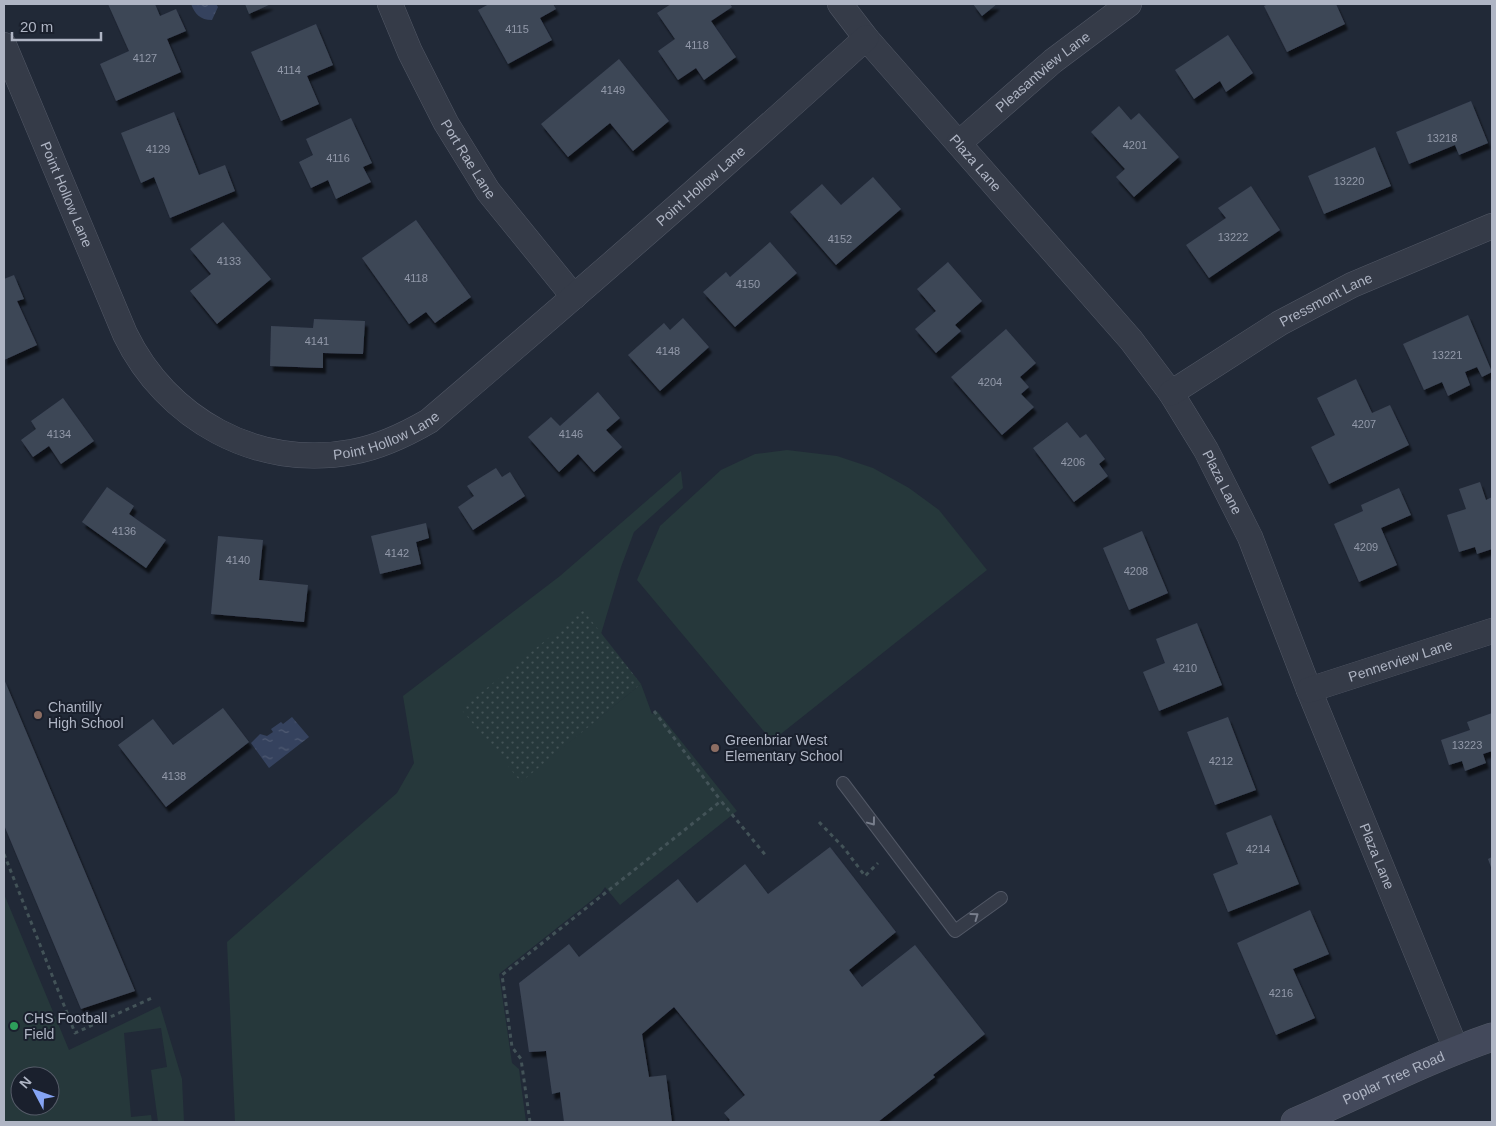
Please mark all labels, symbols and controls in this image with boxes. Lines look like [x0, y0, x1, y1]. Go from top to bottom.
scale bar [12, 10, 101, 42]
text: 20 m [20, 18, 53, 35]
house number: 4115 [505, 23, 529, 35]
street label: Pleasantview Lane [992, 28, 1093, 115]
house number: 4118 [685, 39, 709, 51]
house number: 4127 [133, 52, 157, 64]
house number: 4114 [277, 64, 301, 76]
house number: 4149 [601, 84, 625, 96]
street label: Port Rae Lane [438, 116, 499, 202]
street label: Plaza Lane [946, 131, 1005, 195]
house number: 13218 [1427, 132, 1457, 144]
street label: Point Hollow Lane [37, 139, 96, 250]
house number: 4201 [1123, 139, 1147, 151]
street label: Point Hollow Lane [653, 142, 748, 229]
house number: 4129 [146, 143, 170, 155]
house number: 4116 [326, 152, 350, 164]
house number: 13220 [1334, 175, 1364, 187]
house number: 13222 [1218, 231, 1248, 243]
house number: 4152 [828, 233, 852, 245]
house number: 4133 [217, 255, 241, 267]
street label: Pressmont Lane [1277, 269, 1375, 330]
house number: 4118 [404, 272, 428, 284]
house number: 4150 [736, 278, 760, 290]
house number: 4141 [305, 335, 329, 347]
house number: 4148 [656, 345, 680, 357]
house number: 13221 [1432, 349, 1462, 361]
house number: 4204 [978, 376, 1002, 388]
street label: Point Hollow Lane [332, 408, 442, 463]
house number: 4207 [1352, 418, 1376, 430]
house number: 4134 [47, 428, 71, 440]
house number: 4146 [559, 428, 583, 440]
street label: Plaza Lane [1199, 447, 1245, 517]
house number: 4206 [1061, 456, 1085, 468]
house number: 4136 [112, 525, 136, 537]
house number: 4209 [1354, 541, 1378, 553]
house number: 4142 [385, 547, 409, 559]
house number: 4140 [226, 554, 250, 566]
house number: 4208 [1124, 565, 1148, 577]
street label: Pennerview Lane [1346, 636, 1455, 685]
house number: 4210 [1173, 662, 1197, 674]
place label: Chantilly High School [48, 699, 124, 731]
marker: Chantilly High School [32, 709, 44, 721]
place label: Greenbriar West Elementary School [725, 732, 843, 764]
house number: 13223 [1452, 739, 1482, 751]
marker: Greenbriar West Elementary School [709, 742, 721, 754]
house number: 4212 [1209, 755, 1233, 767]
house number: 4138 [162, 770, 186, 782]
one-way arrow [866, 816, 874, 825]
street label: Plaza Lane [1356, 821, 1398, 892]
house number: 4214 [1246, 843, 1270, 855]
one-way arrow [970, 913, 979, 922]
house number: 4216 [1269, 987, 1293, 999]
place label: CHS Football Field [24, 1010, 107, 1042]
marker: CHS Football Field [8, 1020, 20, 1032]
street label: Poplar Tree Road [1340, 1048, 1447, 1108]
north arrow [10, 1066, 60, 1116]
text: N [16, 1073, 35, 1092]

